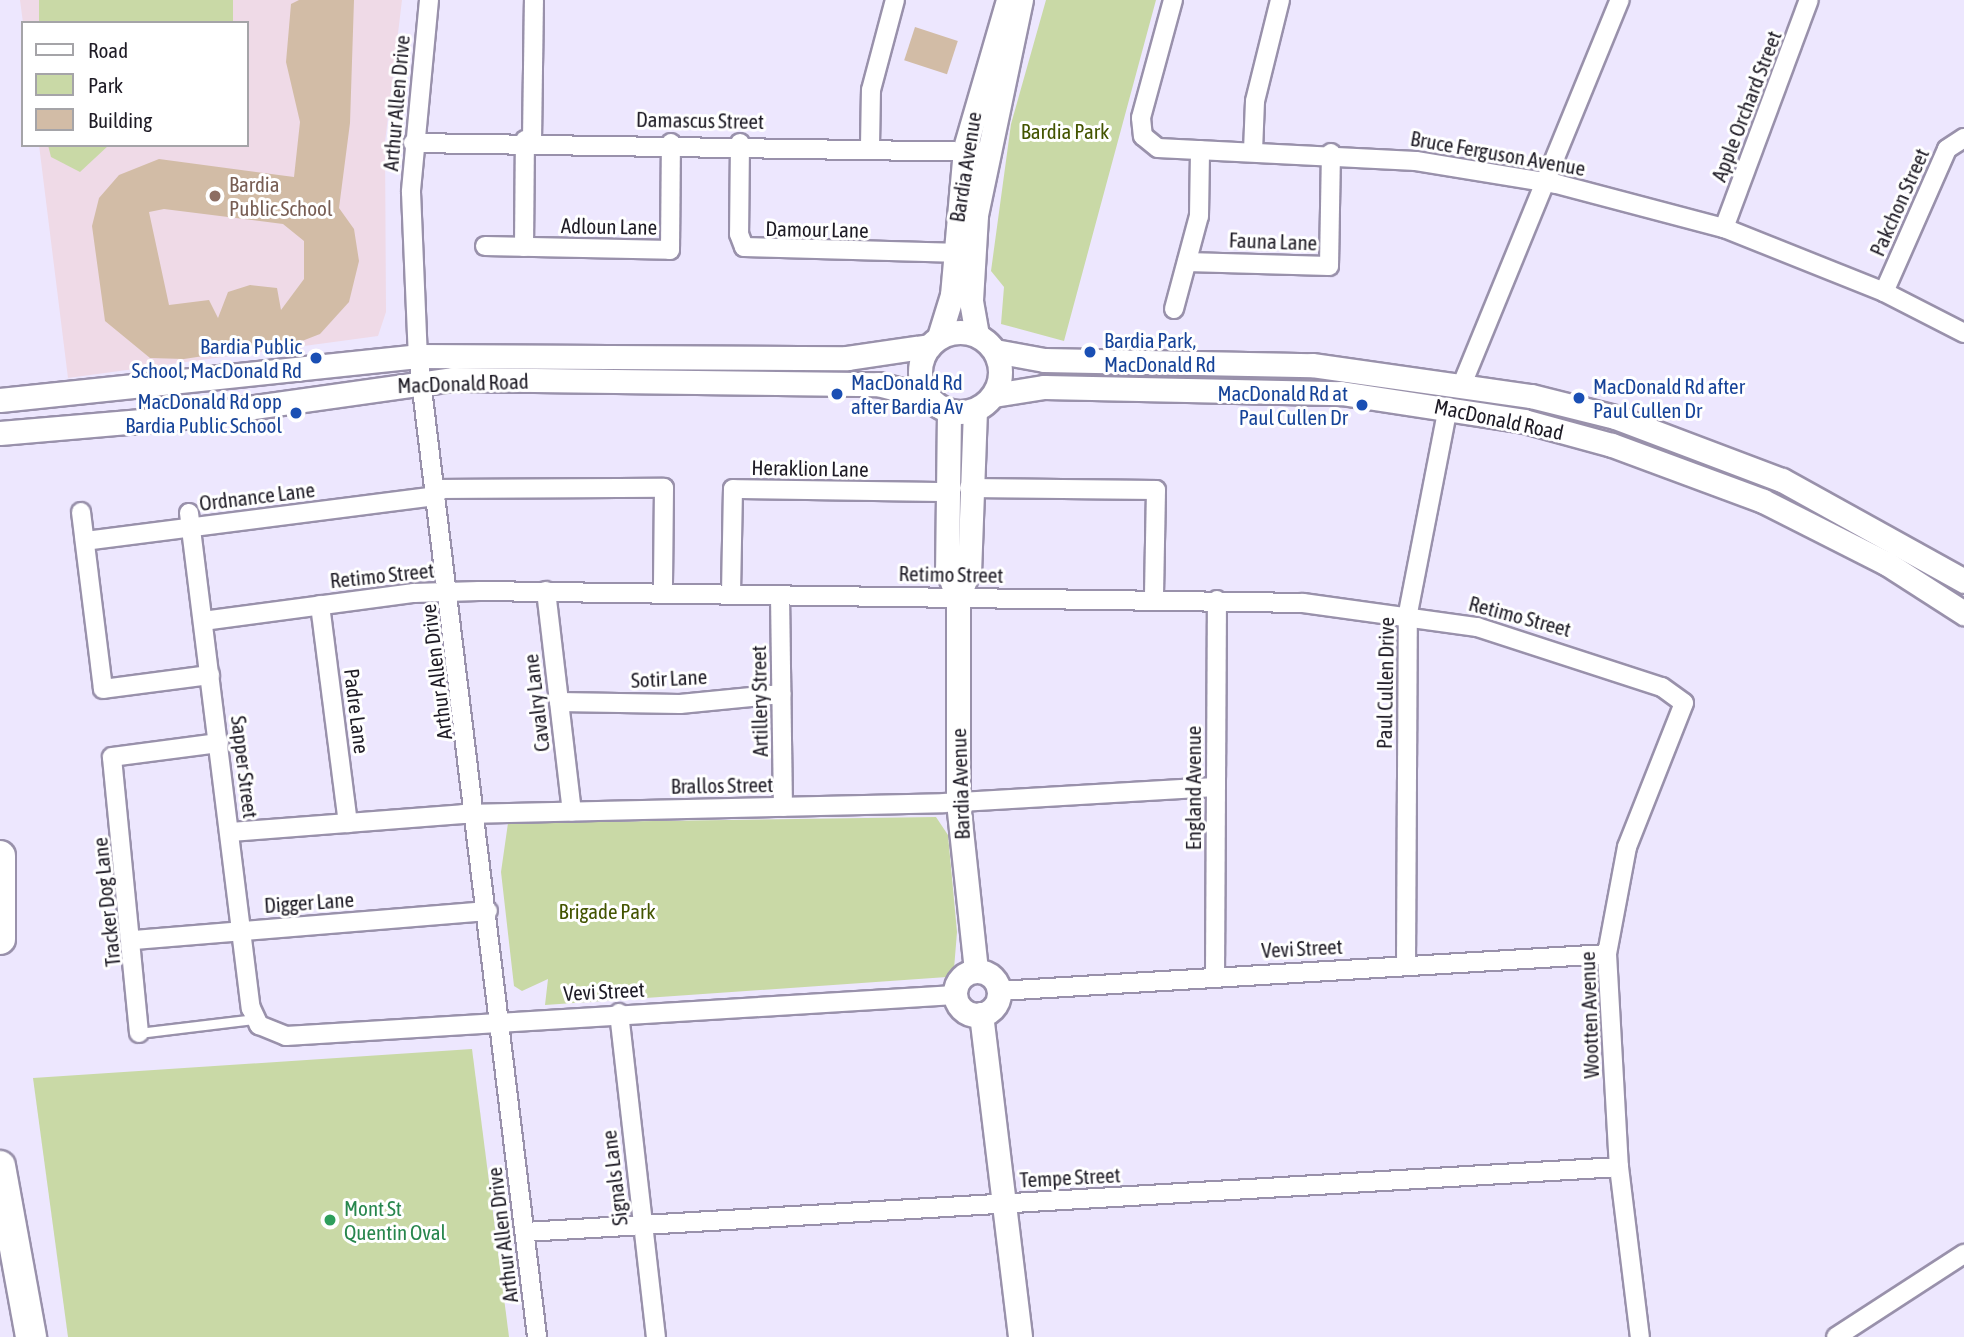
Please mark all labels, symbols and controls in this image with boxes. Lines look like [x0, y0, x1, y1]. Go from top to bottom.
legend [21, 21, 248, 147]
street label: Apple Orchard Street [1706, 27, 1786, 185]
street label: Arthur Allen Drive [378, 34, 414, 172]
text: Road [88, 38, 128, 62]
text: Park [88, 73, 123, 97]
street label: Damascus Street [636, 106, 764, 134]
text: Building [88, 108, 152, 132]
street label: Bardia Avenue [944, 110, 986, 224]
park label: Bardia Park [1021, 118, 1109, 144]
street label: Bruce Ferguson Avenue [1409, 125, 1587, 181]
street label: Pakchon Street [1864, 144, 1934, 260]
place label: Bardia Public School [229, 171, 333, 221]
marker: Bardia Public School [207, 188, 223, 204]
street label: Adloun Lane [561, 213, 657, 239]
street label: Damour Lane [765, 216, 869, 242]
street label: Fauna Lane [1228, 227, 1318, 255]
place label: Bardia Park, MacDonald Rd [1104, 327, 1216, 377]
place label: Bardia Public School, MacDonald Rd [131, 333, 302, 383]
marker: Bardia Park, MacDonald Rd [1082, 344, 1098, 360]
marker: Bardia Public School, MacDonald Rd [308, 350, 324, 366]
street label: MacDonald Road [397, 368, 529, 398]
place label: MacDonald Rd after Bardia Av [851, 369, 963, 419]
place label: MacDonald Rd after Paul Cullen Dr [1593, 373, 1745, 423]
place label: MacDonald Rd at Paul Cullen Dr [1217, 380, 1348, 430]
marker: MacDonald Rd after Bardia Av [829, 386, 845, 402]
place label: MacDonald Rd opp Bardia Public School [125, 388, 282, 438]
marker: MacDonald Rd after Paul Cullen Dr [1571, 390, 1587, 406]
street label: MacDonald Road [1432, 393, 1566, 445]
marker: MacDonald Rd at Paul Cullen Dr [1354, 397, 1370, 413]
marker: MacDonald Rd opp Bardia Public School [288, 405, 304, 421]
street label: Heraklion Lane [751, 454, 869, 482]
street label: Ordnance Lane [198, 476, 316, 516]
street label: Retimo Street [329, 557, 435, 593]
street label: Retimo Street [898, 560, 1004, 588]
street label: Retimo Street [1466, 590, 1574, 642]
street label: Arthur Allen Drive [415, 603, 457, 741]
street label: Paul Cullen Drive [1371, 617, 1399, 749]
street label: Artillery Street [745, 645, 773, 757]
street label: Cavalry Lane [518, 653, 554, 753]
street label: Sotir Lane [630, 663, 708, 693]
street label: Padre Lane [339, 667, 375, 755]
street label: Sapper Street [226, 714, 264, 820]
street label: England Avenue [1180, 726, 1206, 850]
street label: Bardia Avenue [945, 728, 975, 840]
street label: Brallos Street [670, 772, 774, 798]
street label: Tracker Dog Lane [87, 836, 125, 968]
street label: Digger Lane [263, 886, 355, 918]
park label: Brigade Park [559, 898, 655, 924]
street label: Vevi Street [1261, 933, 1343, 963]
street label: Wootten Avenue [1574, 951, 1604, 1079]
street label: Vevi Street [563, 976, 645, 1006]
street label: Signals Lane [596, 1129, 632, 1227]
street label: Tempe Street [1019, 1162, 1121, 1192]
street label: Arthur Allen Drive [481, 1166, 523, 1304]
place label: Mont St Quentin Oval [344, 1195, 446, 1245]
marker: Mont St Quentin Oval [322, 1212, 338, 1228]

